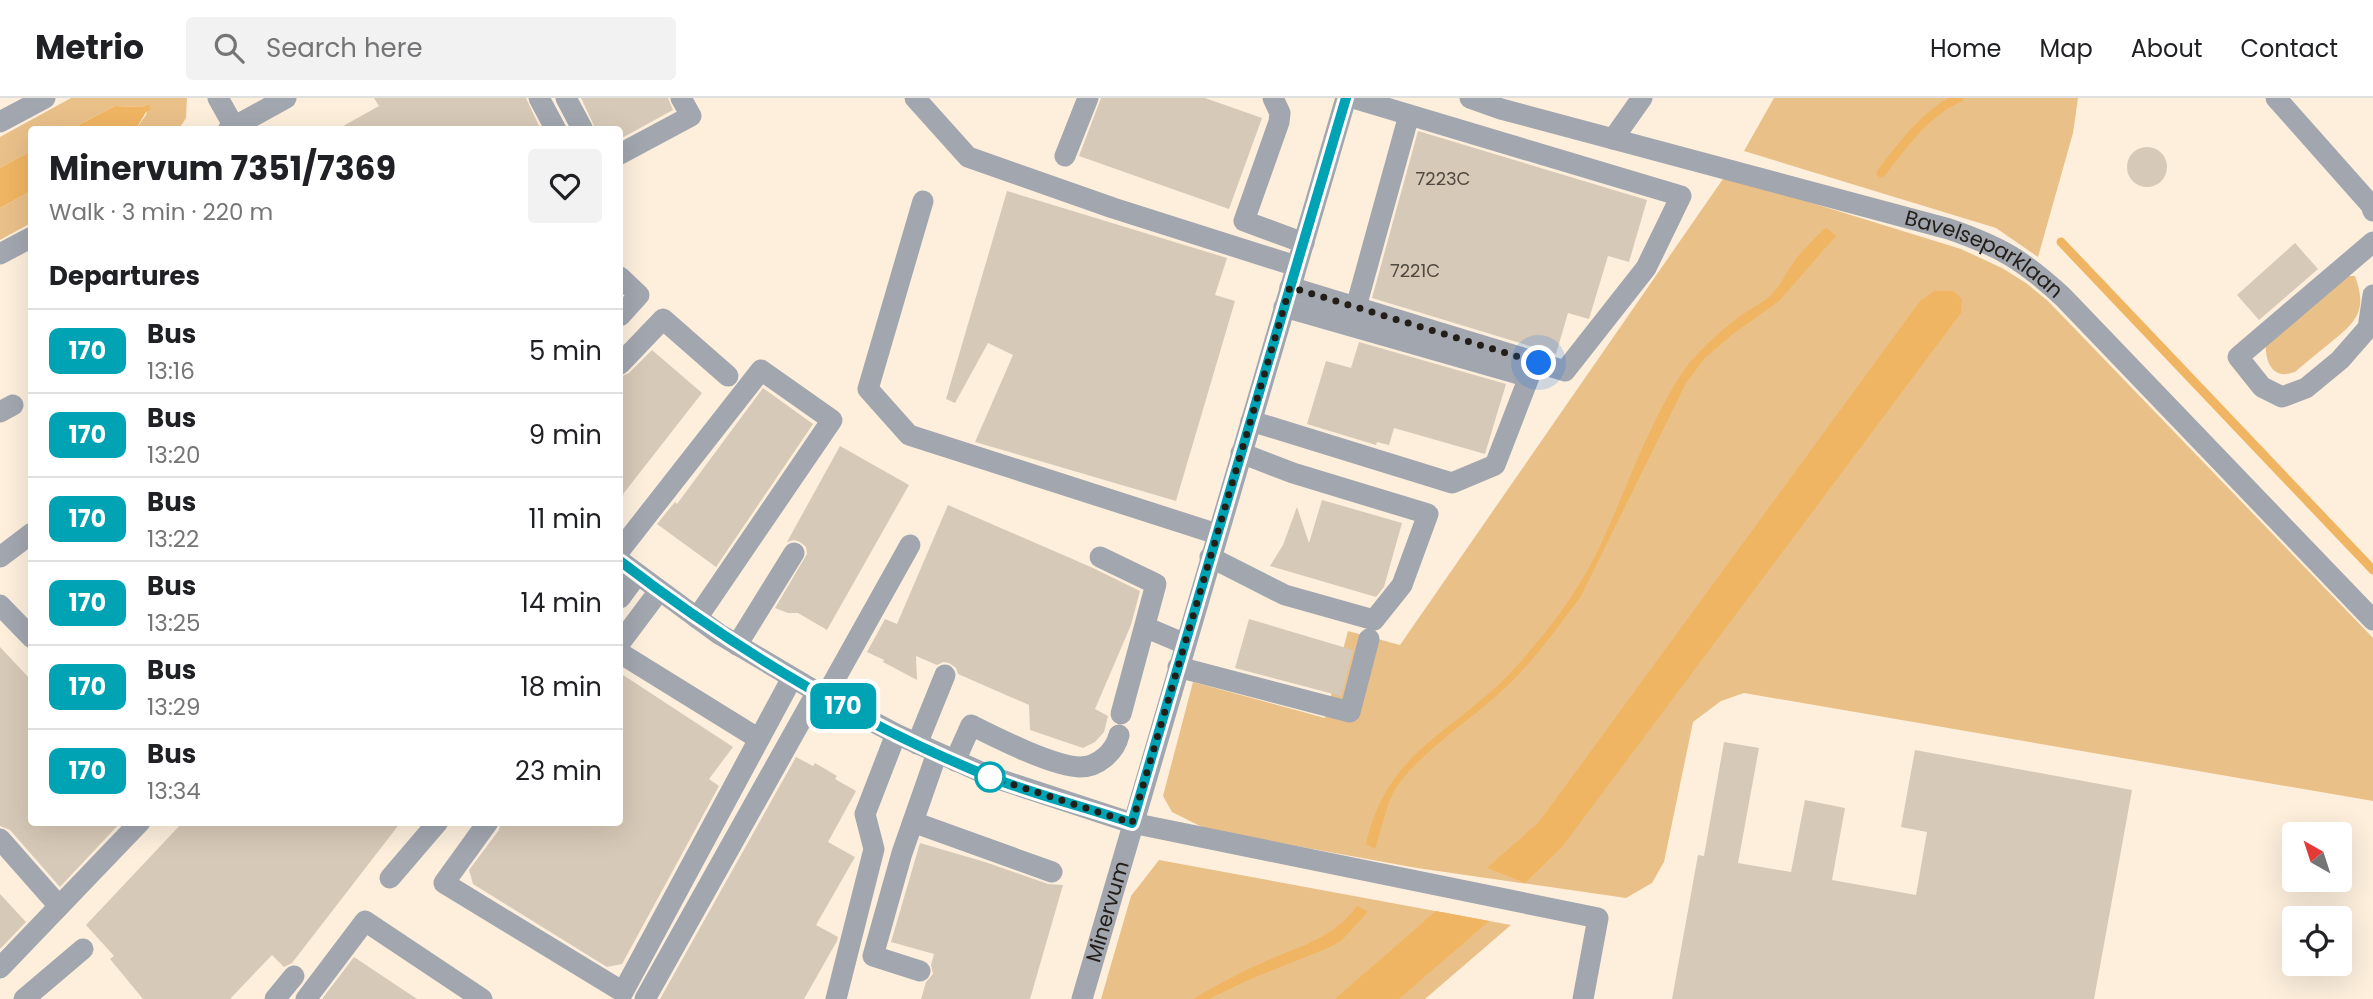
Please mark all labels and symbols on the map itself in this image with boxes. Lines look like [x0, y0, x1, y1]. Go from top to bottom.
house number: 7223C [1415, 166, 1471, 191]
street label: Bavelseparklaan [1902, 203, 2070, 304]
house number: 7221C [1390, 258, 1440, 283]
your location [1521, 345, 1556, 380]
line badge: 170 [803, 683, 883, 729]
unlabelled marker [975, 762, 1005, 792]
north arrow [2282, 822, 2352, 892]
street label: Minervum [1079, 857, 1136, 966]

